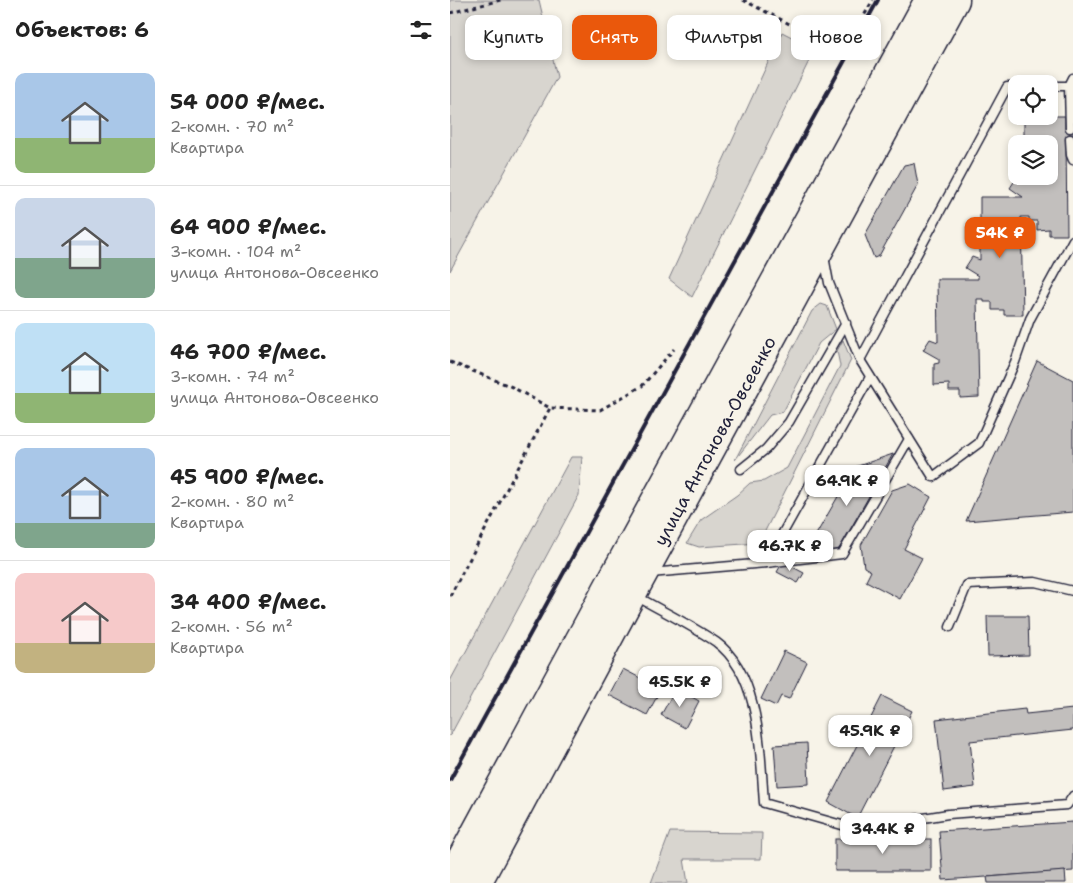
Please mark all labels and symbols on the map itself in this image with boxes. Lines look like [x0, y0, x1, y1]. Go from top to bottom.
pin: 54K ₽ [965, 216, 1035, 259]
street label: улица Антонова-Овсеенко [648, 332, 782, 550]
pin: 64.9K ₽ [801, 464, 893, 507]
pin: 46.7K ₽ [744, 530, 836, 572]
pin: 45.5K ₽ [634, 666, 726, 708]
pin: 45.9K ₽ [824, 714, 916, 757]
pin: 34.4K ₽ [837, 812, 929, 855]

